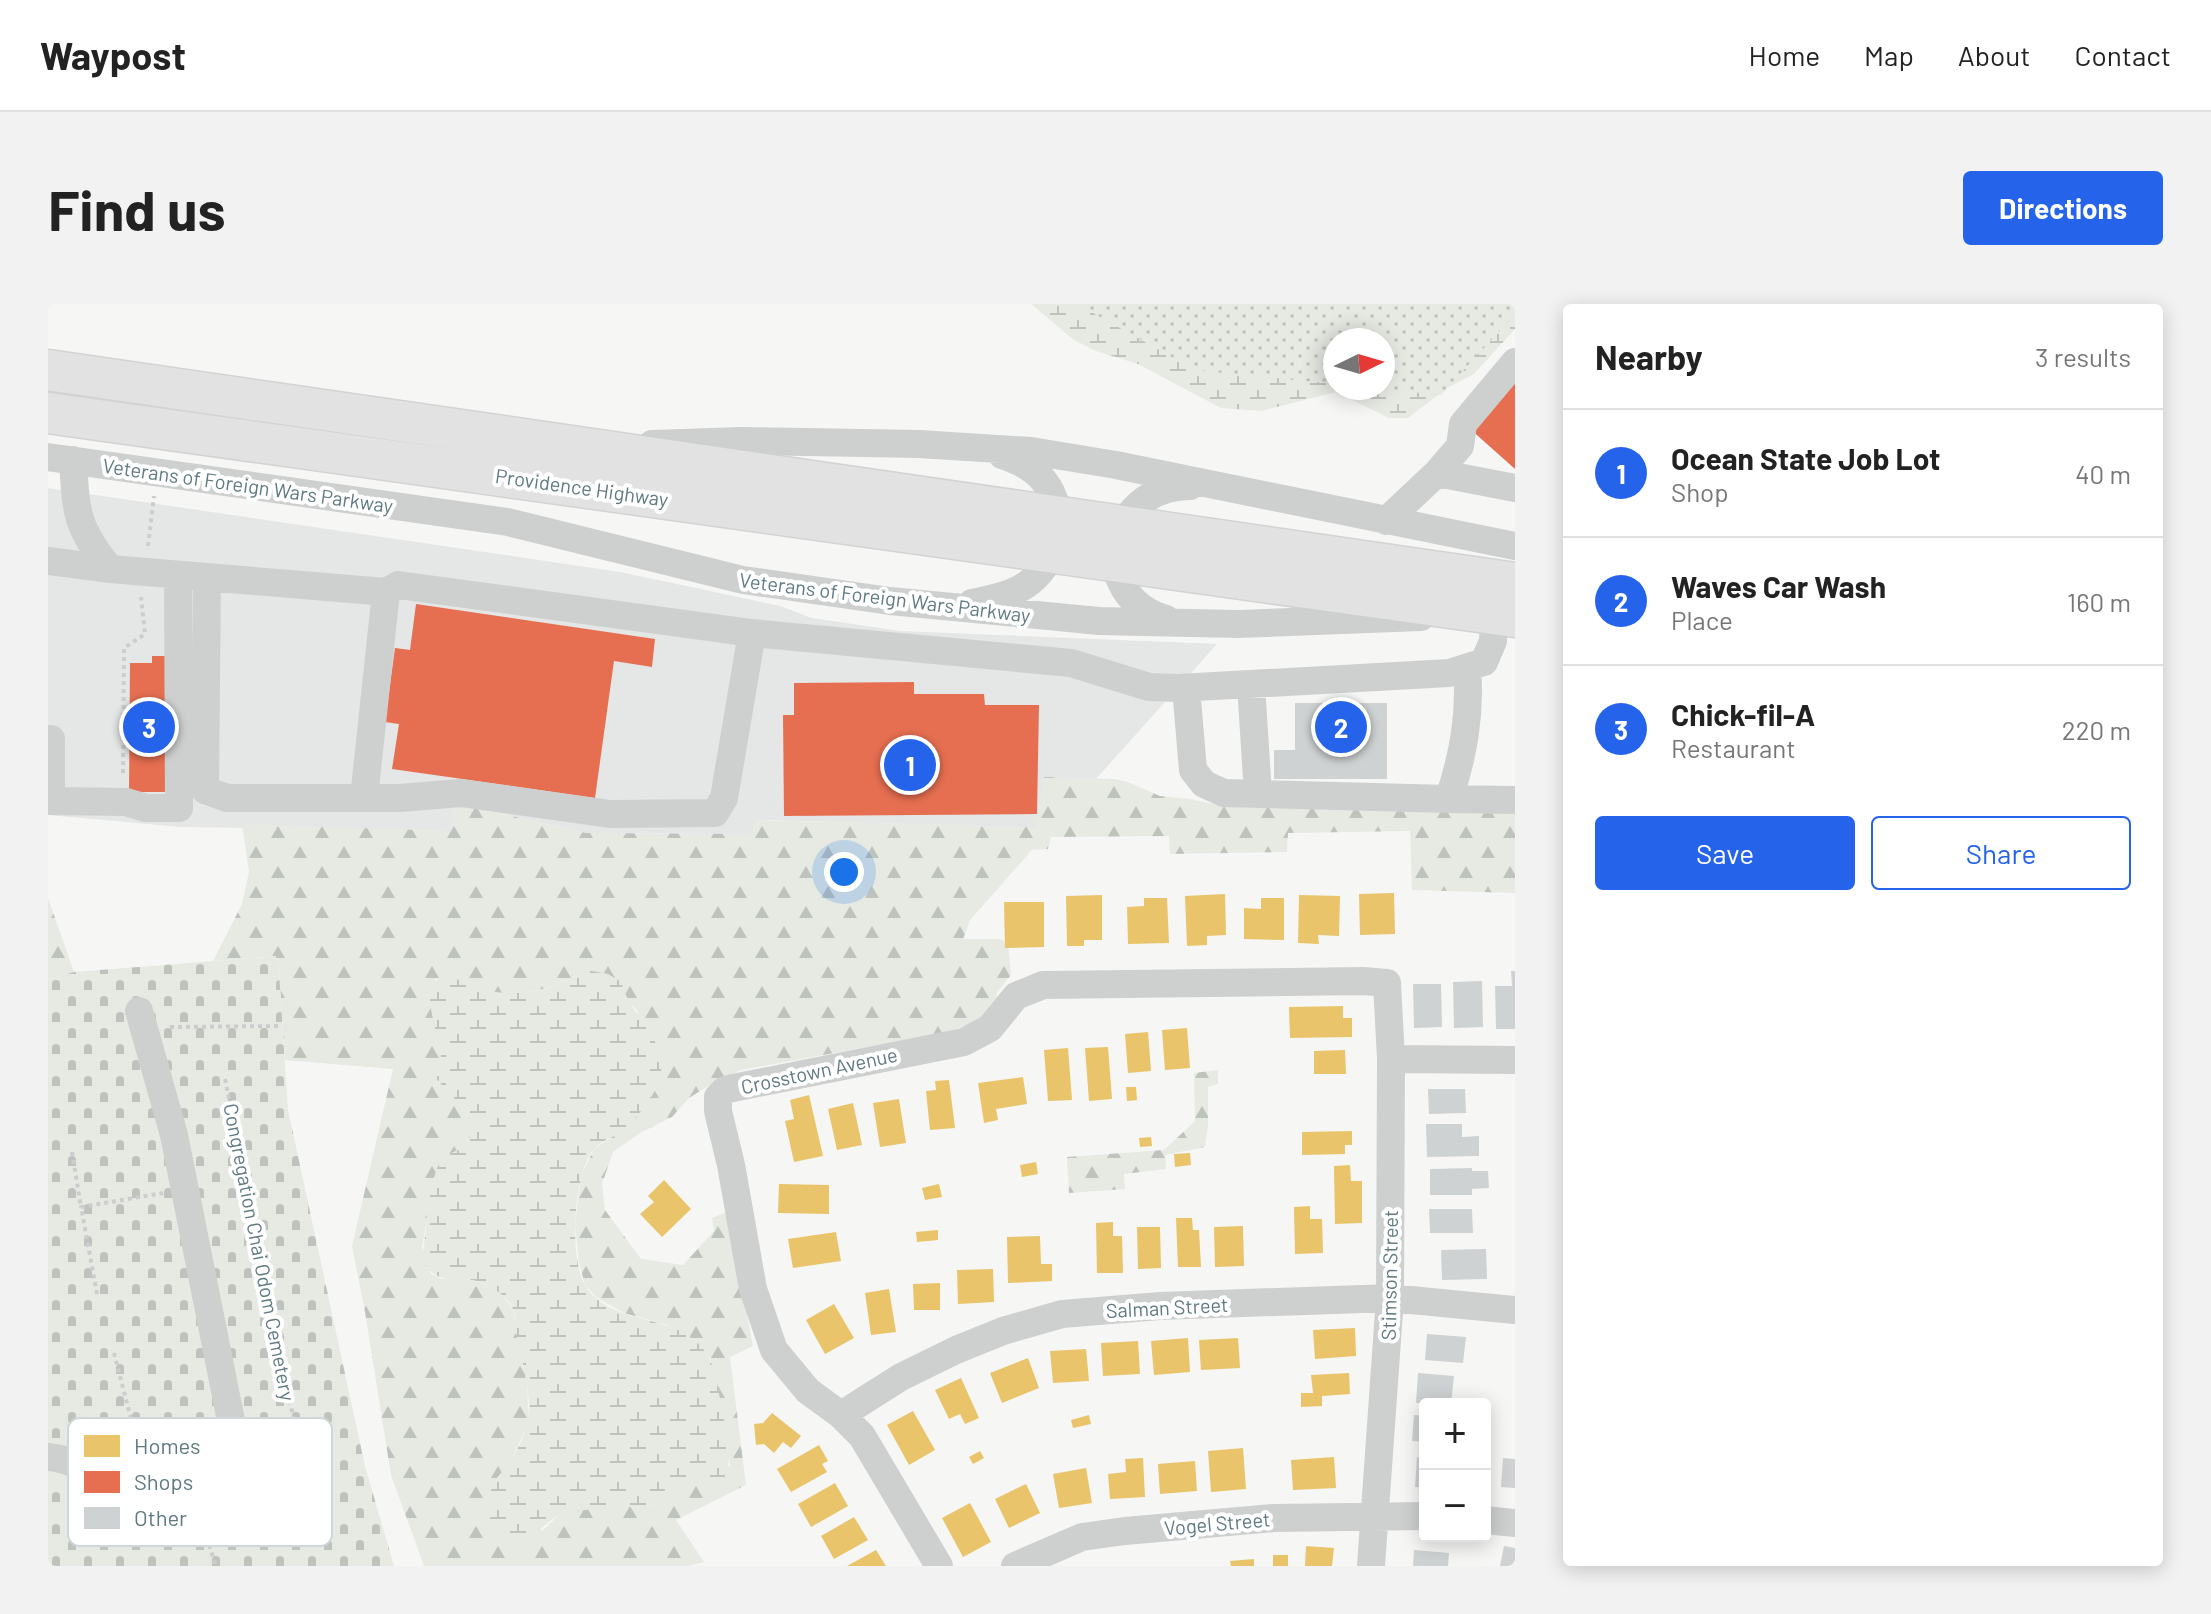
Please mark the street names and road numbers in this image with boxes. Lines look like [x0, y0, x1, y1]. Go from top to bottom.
street label: Veterans of Foreign Wars Parkway [101, 453, 395, 517]
street label: Providence Highway [494, 463, 670, 511]
street label: Veterans of Foreign Wars Parkway [738, 567, 1032, 627]
street label: Crosstown Avenue [739, 1042, 899, 1098]
street label: Congregation Chai Odom Cemetery [219, 1101, 301, 1403]
street label: Stimson Street [1376, 1210, 1402, 1340]
street label: Salman Street [1105, 1292, 1229, 1322]
street label: Vogel Street [1163, 1506, 1271, 1540]

